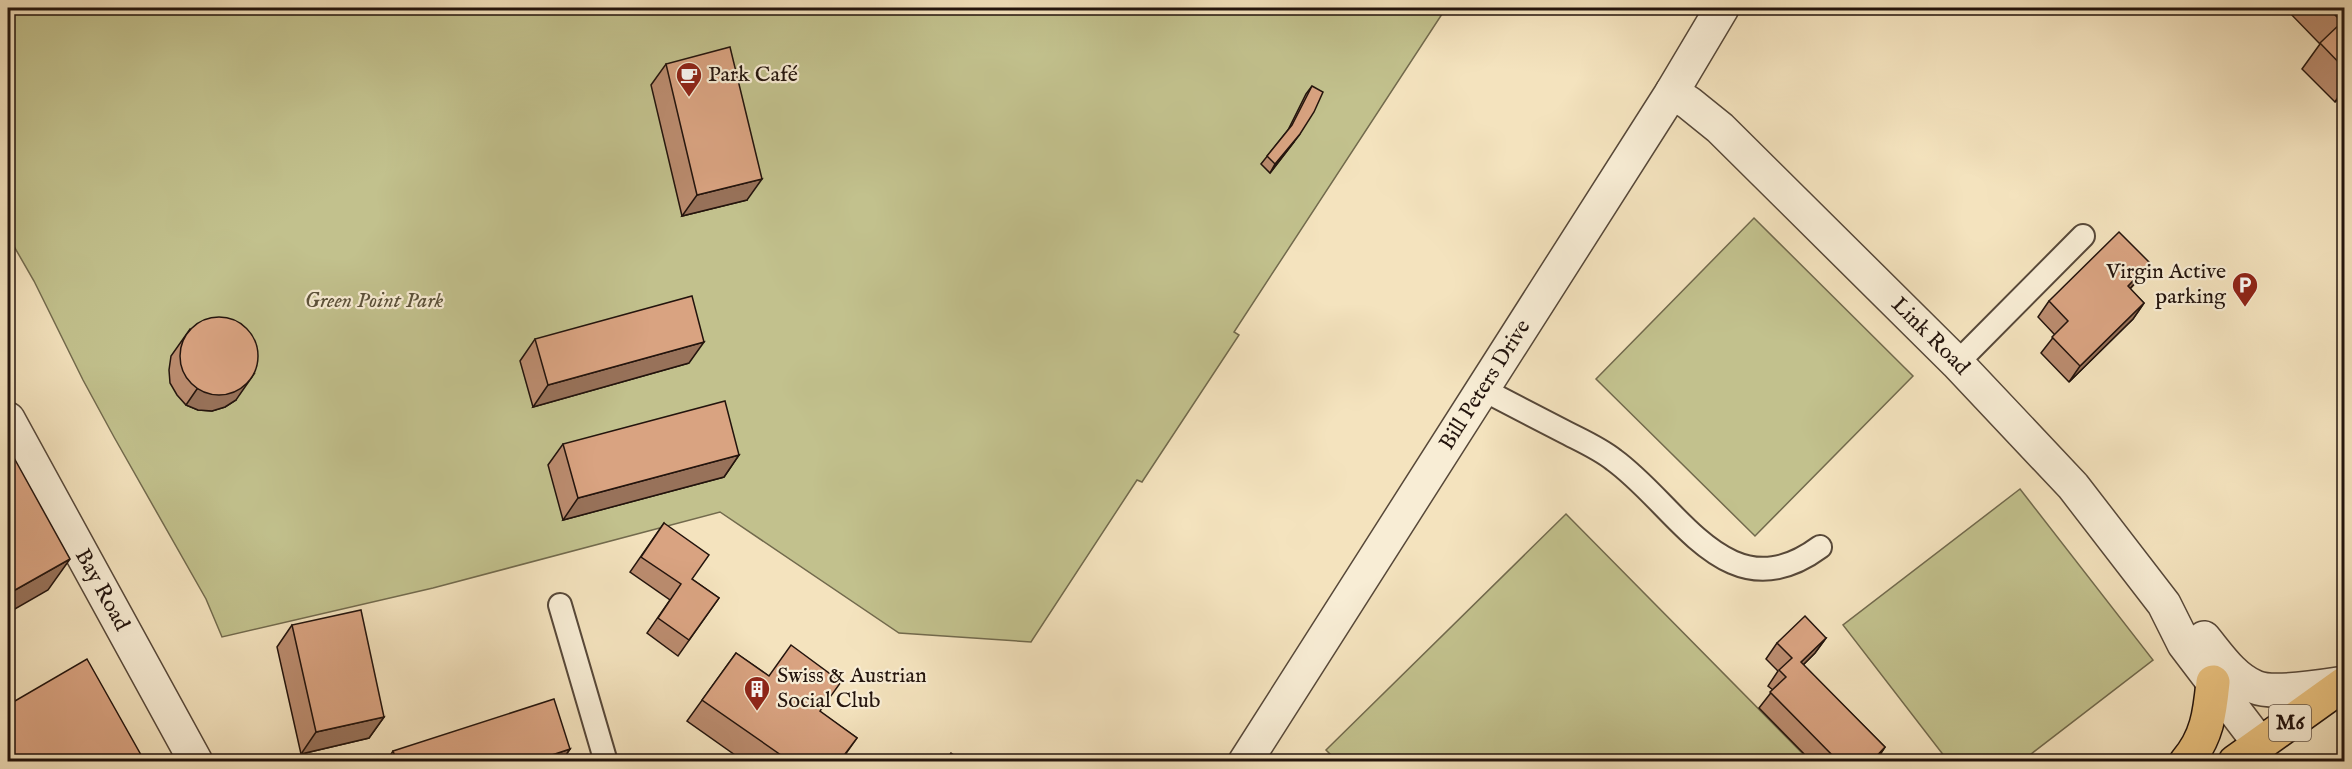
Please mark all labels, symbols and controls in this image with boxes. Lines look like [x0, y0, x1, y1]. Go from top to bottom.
cafe icon: Park Café [674, 60, 704, 98]
place label: Park Café [708, 61, 798, 89]
place label: Virgin Active parking [2105, 258, 2227, 311]
parking icon: Virgin Active parking [2230, 270, 2260, 308]
park label: Green Point Park [305, 287, 444, 315]
street label: Link Road [1885, 291, 1976, 382]
street label: Bill Peters Drive [1433, 315, 1537, 456]
street label: Bay Road [68, 544, 136, 636]
place label: Swiss & Austrian Social Club [777, 662, 927, 715]
building icon: Swiss & Austrian Social Club [742, 674, 772, 712]
road number: M6 [2269, 705, 2311, 741]

